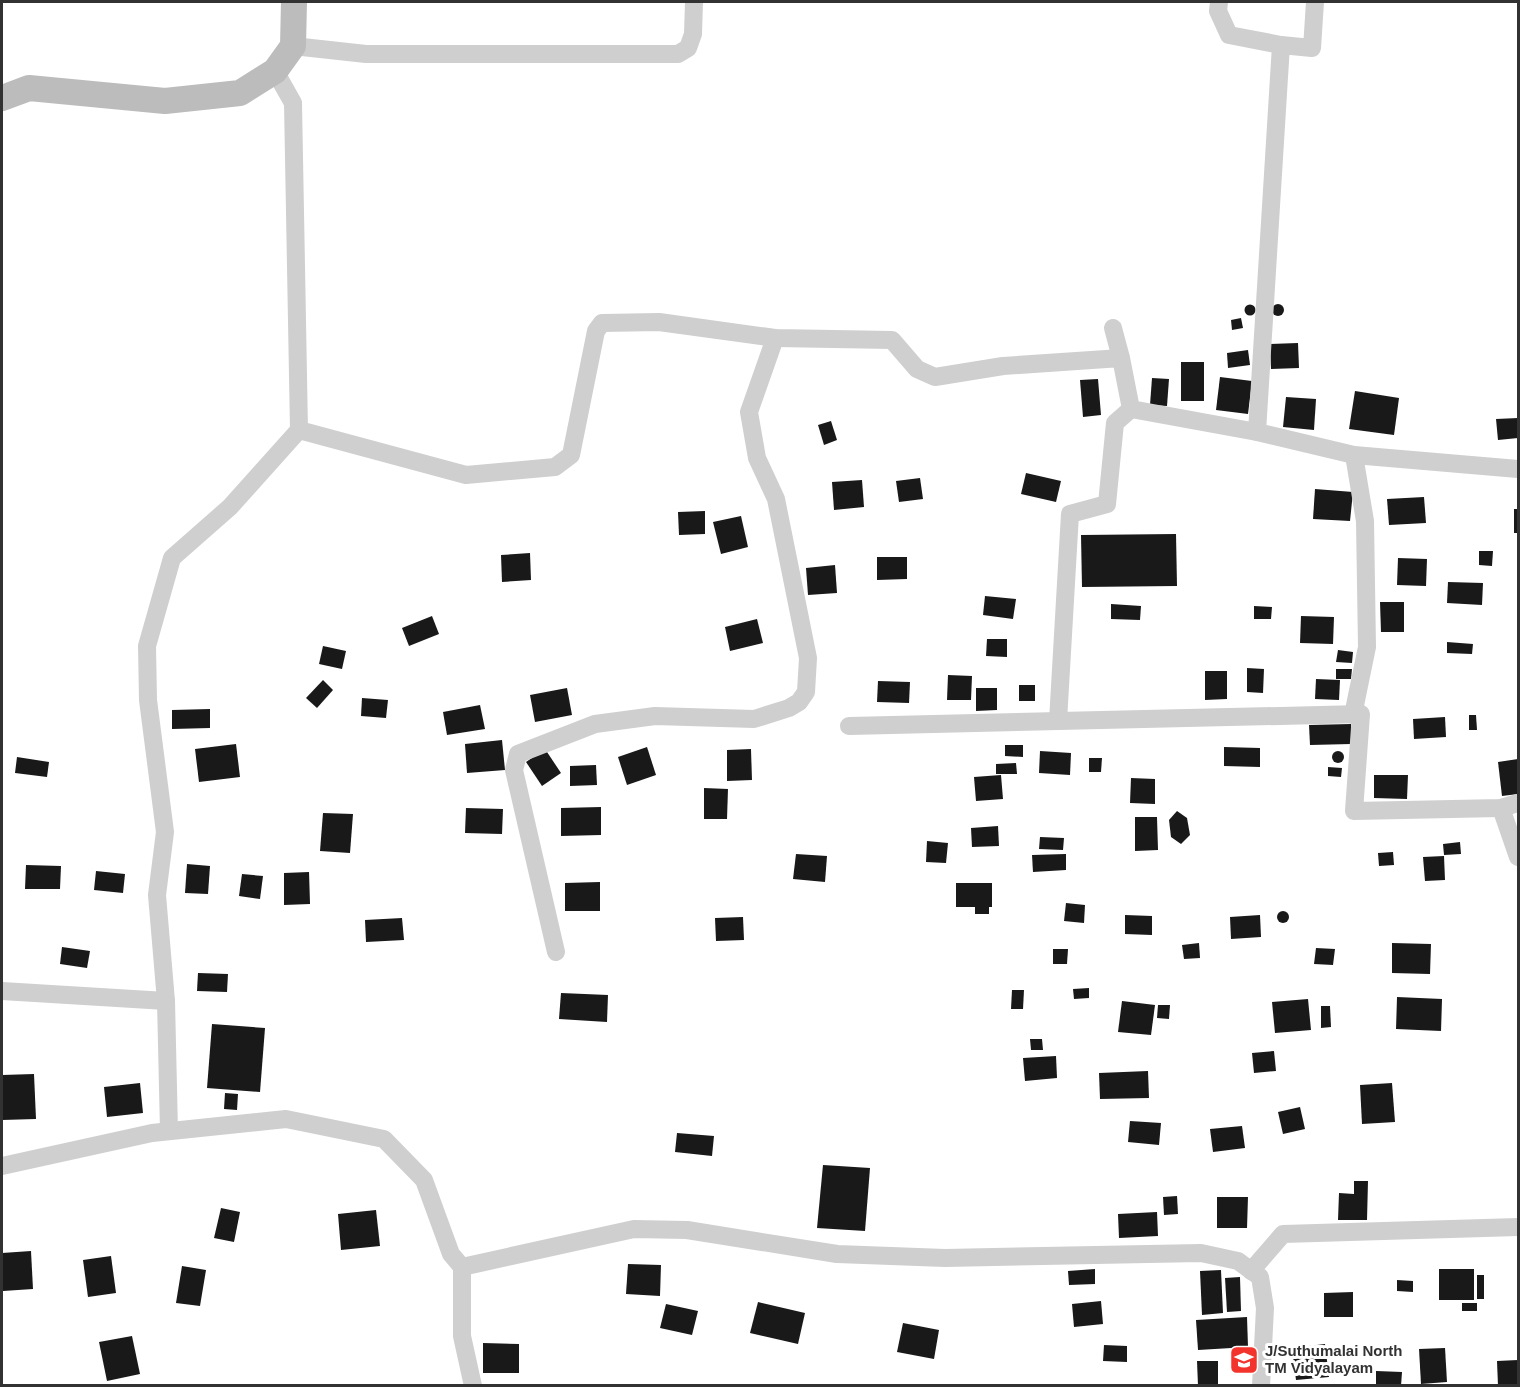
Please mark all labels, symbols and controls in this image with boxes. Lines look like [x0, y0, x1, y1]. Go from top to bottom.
place label: J/Suthumalai North TM Vidyalayam [1265, 1342, 1403, 1376]
school or university icon: J/Suthumalai North TM Vidyalayam [1228, 1344, 1260, 1376]

